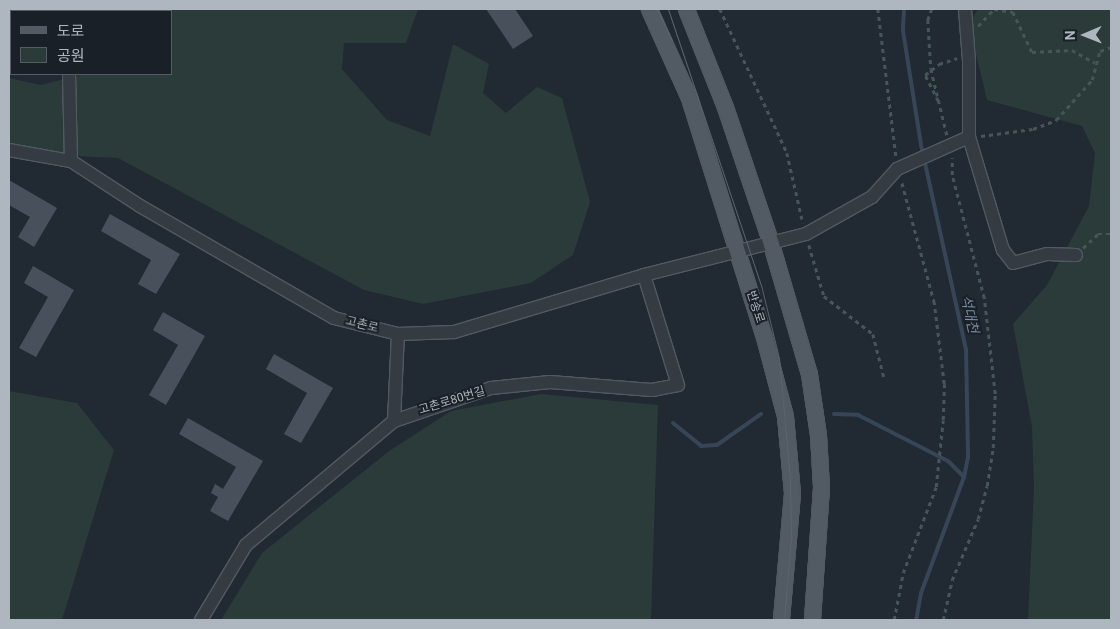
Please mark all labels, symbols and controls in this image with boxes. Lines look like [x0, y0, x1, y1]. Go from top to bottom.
legend [10, 10, 172, 75]
north arrow [1060, 10, 1110, 60]
text: 도로 [57, 22, 85, 40]
text: N [1062, 30, 1078, 40]
text: 공원 [57, 47, 85, 65]
street label: 반송로 [743, 289, 767, 325]
water label: 석대천 [958, 293, 982, 335]
street label: 고촌로 [344, 314, 380, 336]
street label: 고촌로80번길 [417, 384, 487, 418]

